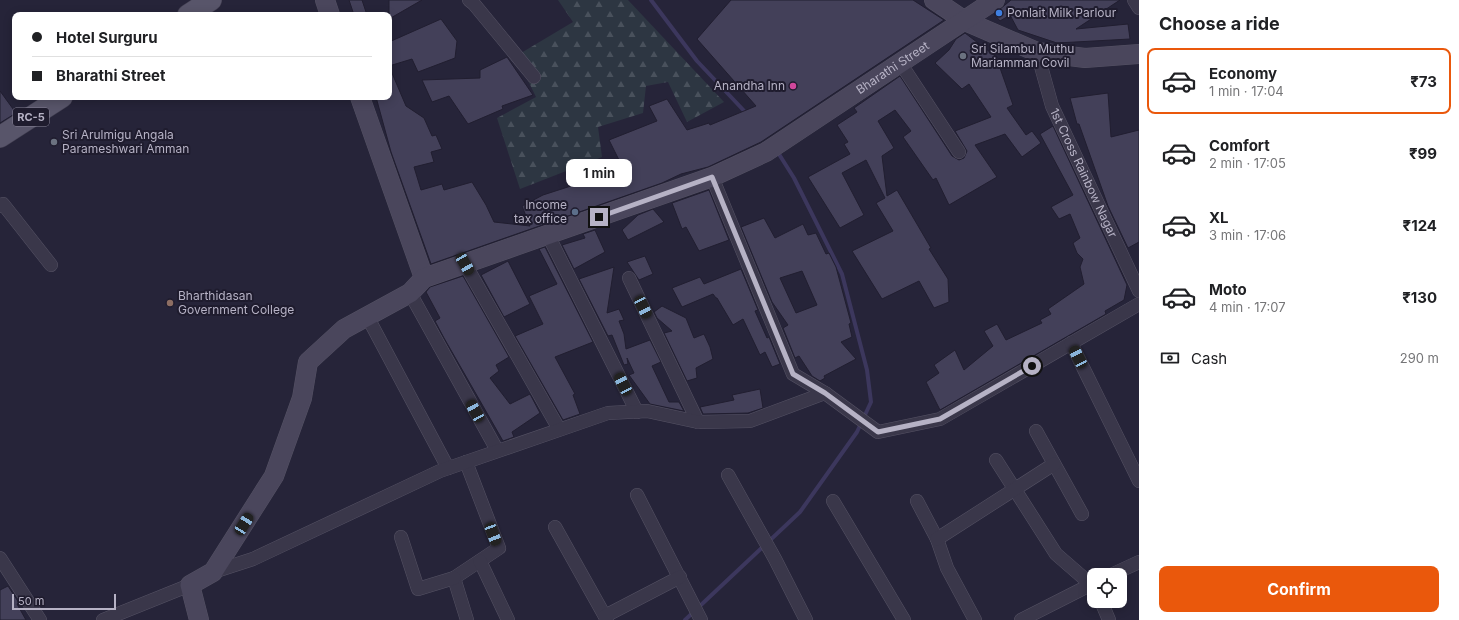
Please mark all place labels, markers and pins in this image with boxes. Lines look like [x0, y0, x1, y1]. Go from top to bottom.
place label: Ponlait Milk Parlour [1007, 5, 1117, 20]
marker: Ponlait Milk Parlour [994, 8, 1004, 18]
place label: Sri Silambu Muthu Mariamman Covil [971, 41, 1074, 70]
marker: Sri Silambu Muthu Mariamman Covil [958, 51, 968, 61]
place label: Anandha Inn [714, 78, 785, 93]
marker: Anandha Inn [788, 81, 798, 91]
place label: Sri Arulmigu Angala Parameshwari Amman [62, 127, 189, 156]
marker: Sri Arulmigu Angala Parameshwari Amman [49, 137, 59, 147]
place label: Income tax office [514, 197, 567, 226]
marker: Income tax office [570, 207, 580, 217]
place label: Bharthidasan Government College [178, 288, 294, 317]
marker: Bharthidasan Government College [165, 298, 175, 308]

